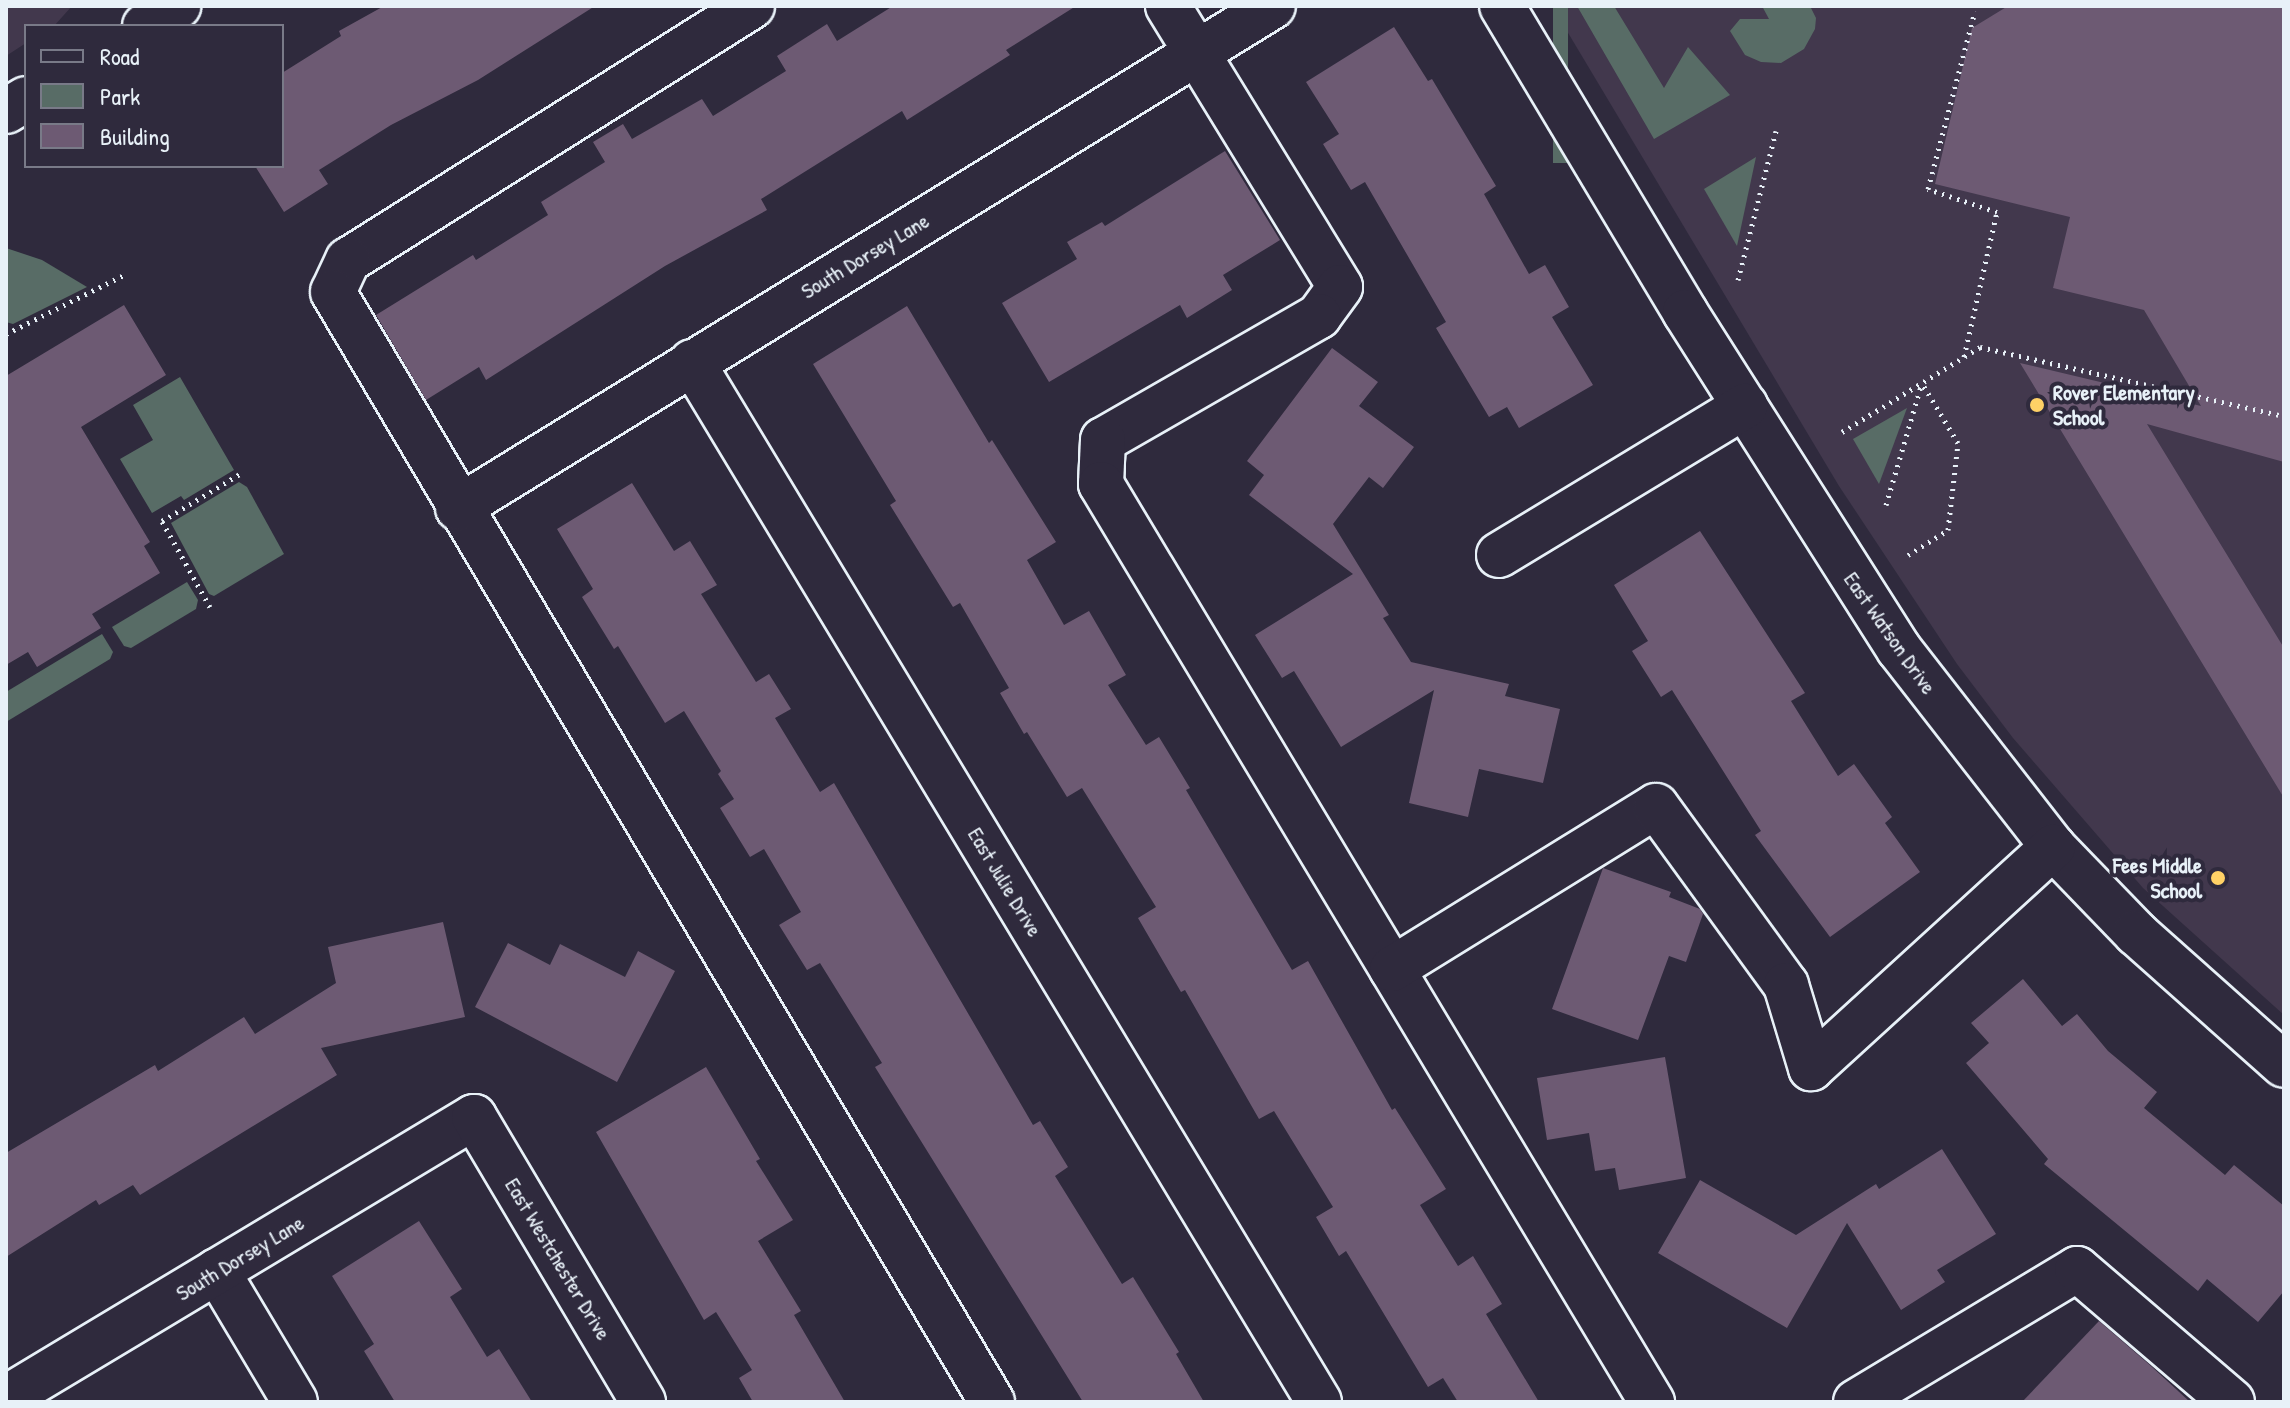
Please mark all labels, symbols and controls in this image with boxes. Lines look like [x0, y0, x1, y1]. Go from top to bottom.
legend [24, 24, 284, 168]
text: Road [100, 40, 139, 72]
text: Park [100, 80, 140, 112]
text: Building [100, 120, 170, 152]
street label: South Dorsey Lane [796, 207, 934, 305]
place label: Rover Elementary School [2053, 379, 2195, 430]
marker: Rover Elementary School [2028, 396, 2046, 414]
street label: East Watson Drive [1838, 567, 1942, 699]
street label: East Julie Drive [962, 823, 1048, 941]
place label: Fees Middle School [2113, 852, 2202, 904]
marker: Fees Middle School [2209, 869, 2227, 887]
street label: East Westchester Drive [499, 1173, 617, 1345]
street label: South Dorsey Lane [171, 1209, 309, 1307]

